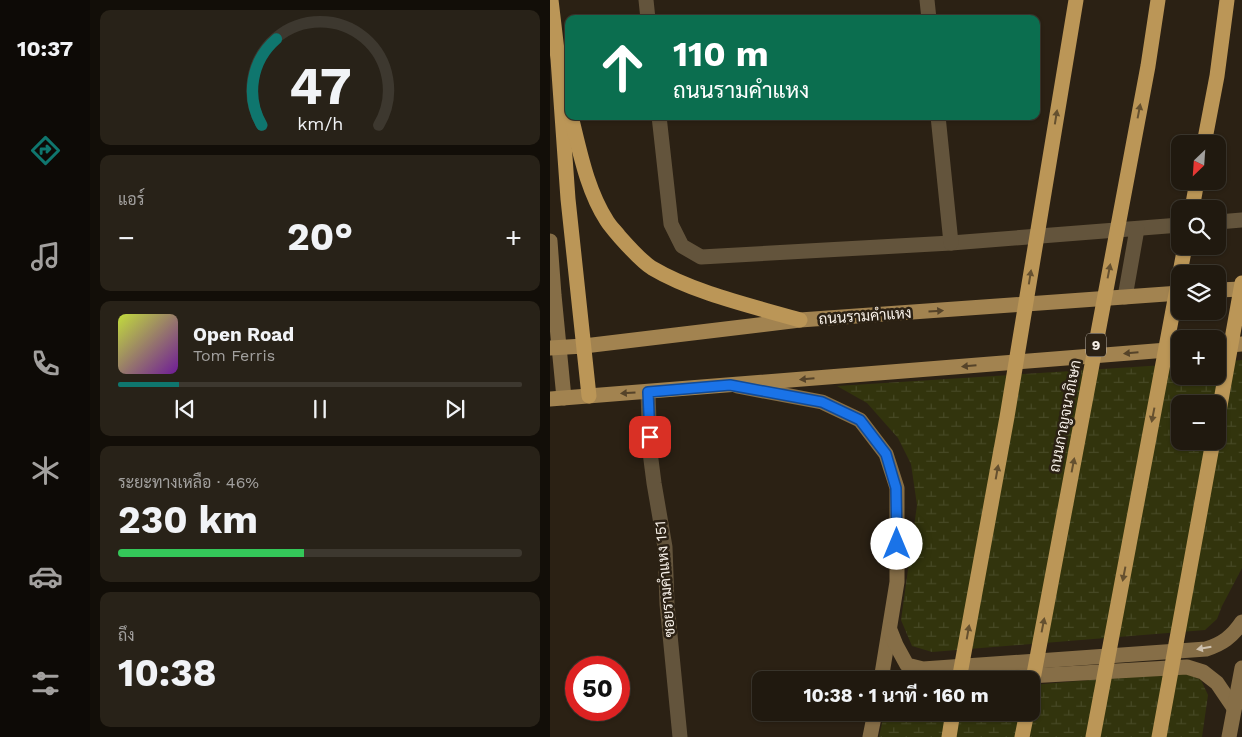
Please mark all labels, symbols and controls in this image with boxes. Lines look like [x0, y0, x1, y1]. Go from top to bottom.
text: 110 m [673, 33, 769, 75]
icon: ahead [590, 35, 655, 100]
text: 10:37 [17, 36, 73, 61]
text: 47 [289, 56, 351, 117]
text: ถนนรามคำแหง [673, 78, 809, 103]
one-way arrow [1136, 103, 1144, 119]
one-way arrow [1053, 109, 1061, 125]
text: km/h [297, 113, 343, 134]
icon: directions [28, 133, 63, 168]
north arrow [1171, 135, 1226, 190]
map controls [1171, 135, 1226, 450]
text: แอร์ [118, 190, 144, 209]
button: search [1171, 200, 1226, 255]
text: 20° [287, 215, 353, 259]
text: − [118, 221, 135, 254]
text: + [505, 221, 522, 254]
icon: music [28, 239, 63, 274]
one-way arrow [1106, 262, 1114, 278]
button: layers [1171, 265, 1226, 320]
one-way arrow [1026, 269, 1034, 285]
street label: ถนนรามคำแหง [818, 304, 912, 328]
one-way arrow [928, 306, 944, 314]
text: Open Road [193, 323, 294, 346]
button: + [1171, 330, 1226, 385]
road number: 9 [1086, 334, 1106, 356]
icon: phone [28, 346, 63, 381]
text: Tom Ferris [193, 346, 275, 365]
one-way arrow [1123, 349, 1139, 357]
street label: ถนนกาญจนาภิเษก [1045, 358, 1085, 474]
one-way arrow [961, 362, 977, 370]
one-way arrow [799, 375, 815, 383]
one-way arrow [620, 389, 636, 397]
icon: previous [171, 395, 199, 423]
icon: pause [306, 395, 334, 423]
icon: next [441, 395, 469, 423]
button: − [1171, 395, 1226, 450]
one-way arrow [1149, 407, 1157, 423]
pin [629, 416, 671, 458]
icon: arrive [636, 423, 664, 451]
icon: climate [28, 453, 63, 488]
one-way arrow [1070, 457, 1078, 473]
one-way arrow [993, 464, 1001, 480]
text: ระยะทางเหลือ · 46% [118, 473, 259, 492]
text: 230 km [118, 498, 258, 542]
position arrow [870, 517, 922, 569]
street label: ซอยรามคำแหง 151 [651, 520, 679, 638]
icon: car [28, 559, 63, 594]
one-way arrow [1119, 567, 1127, 583]
one-way arrow [1040, 616, 1048, 632]
one-way arrow [964, 624, 972, 640]
text: ถึง [118, 626, 135, 645]
one-way arrow [1195, 645, 1211, 653]
text: 10:38 [118, 651, 217, 695]
speed limit sign: 50 [565, 656, 630, 721]
icon: filters [28, 666, 63, 701]
text: 10:38 · 1 นาที · 160 m [803, 684, 989, 707]

